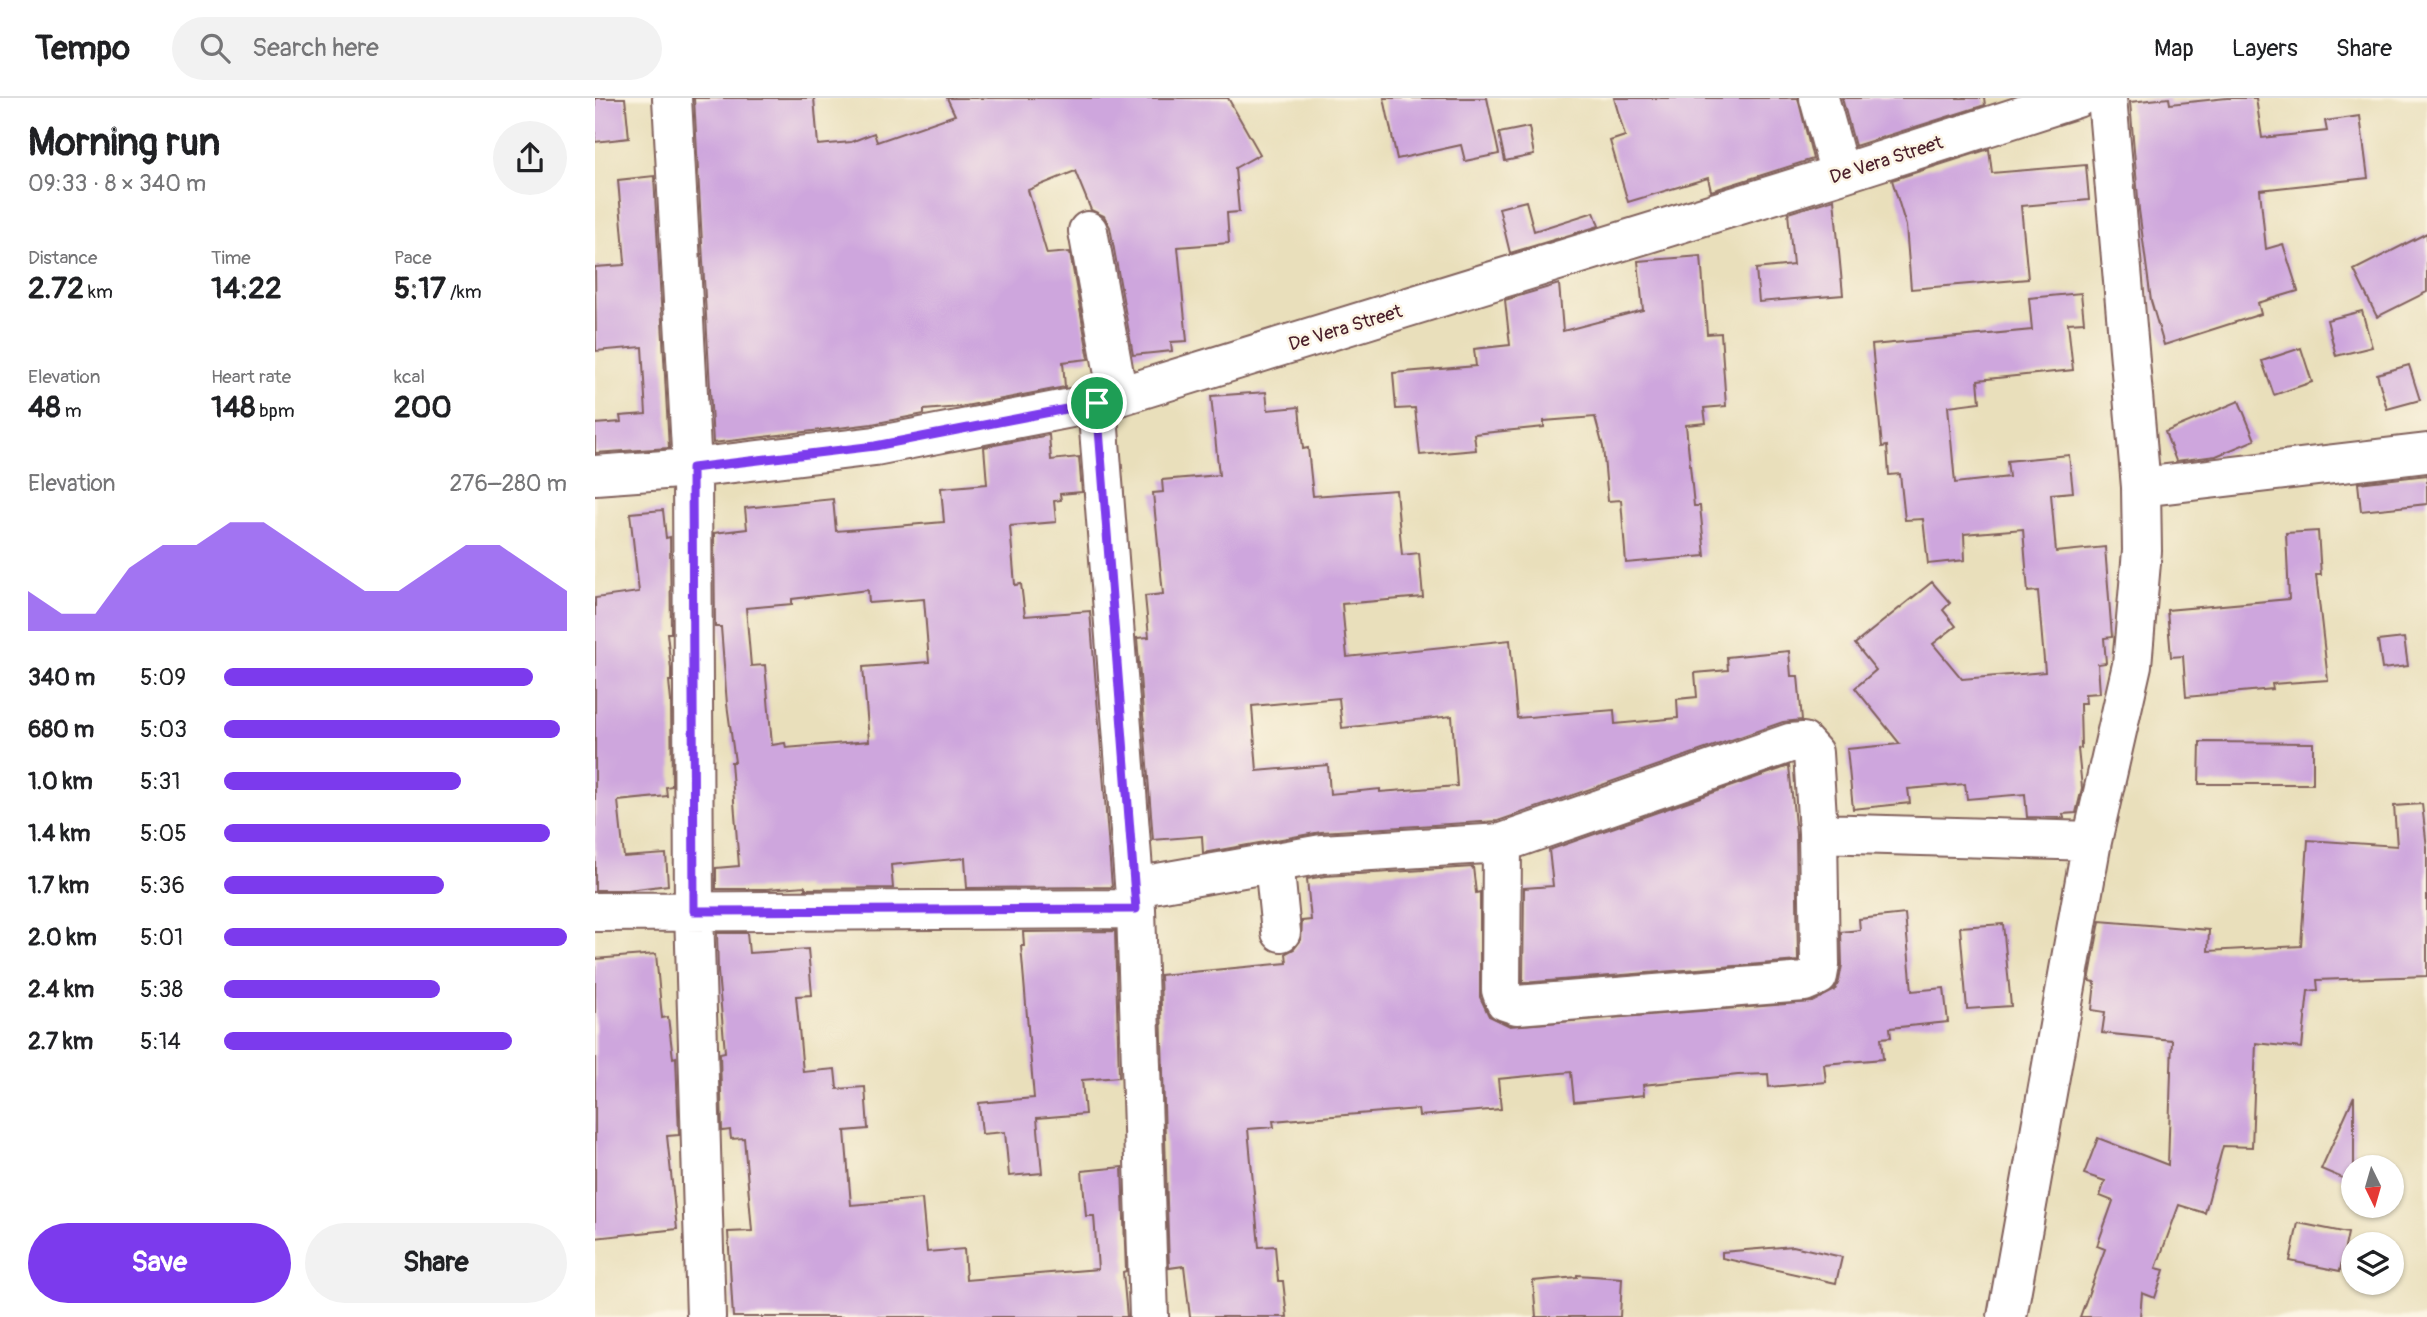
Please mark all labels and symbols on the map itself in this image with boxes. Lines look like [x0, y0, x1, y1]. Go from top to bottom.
street label: De Vera Street [1827, 130, 1946, 190]
street label: De Vera Street [1286, 299, 1405, 357]
pin [1067, 373, 1127, 433]
north arrow [2341, 1155, 2405, 1218]

